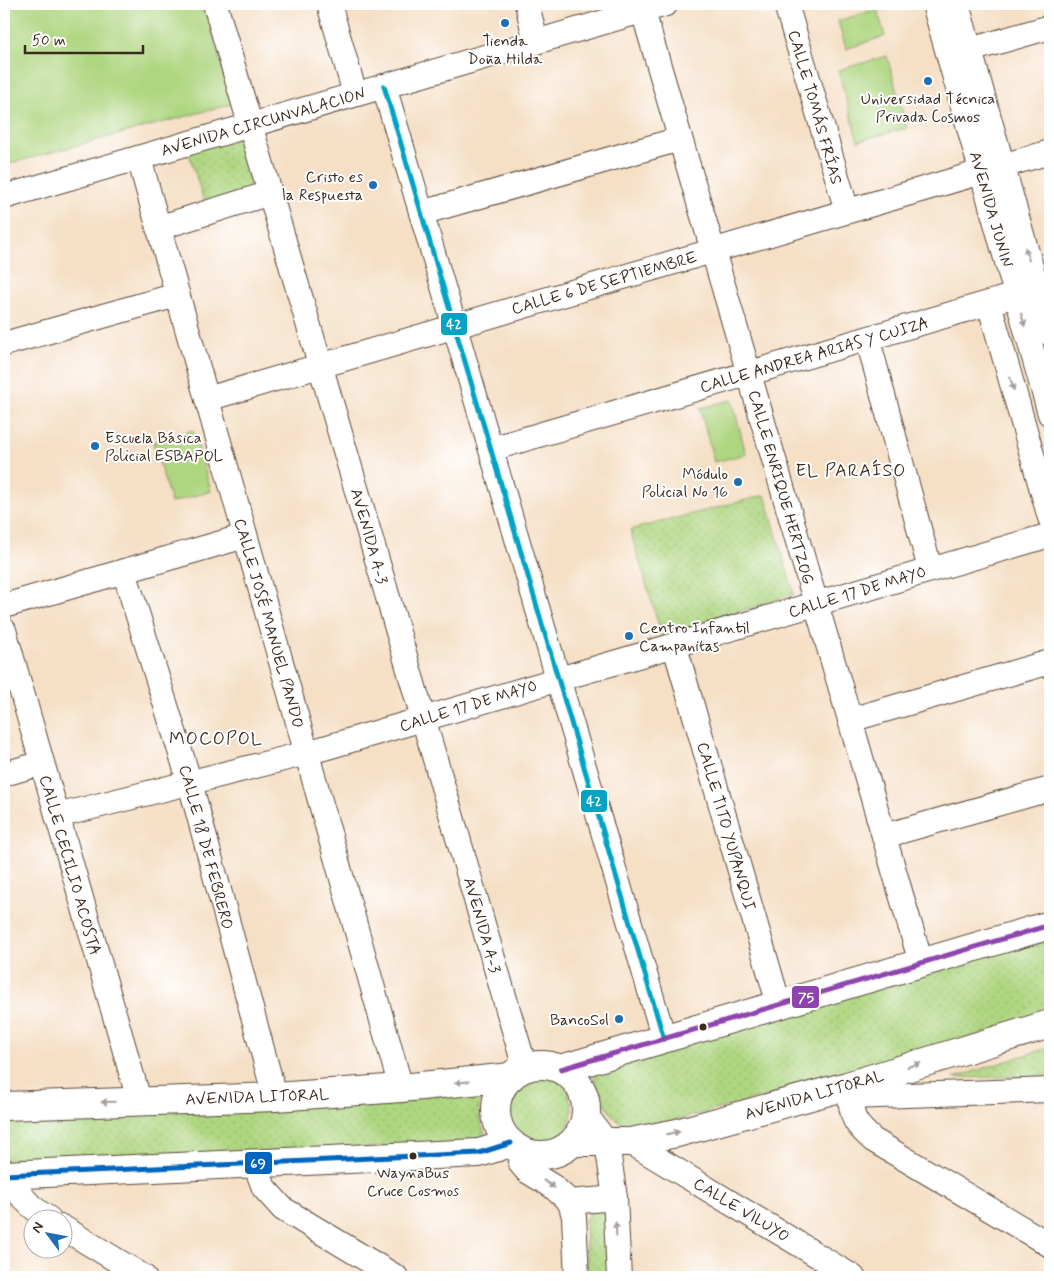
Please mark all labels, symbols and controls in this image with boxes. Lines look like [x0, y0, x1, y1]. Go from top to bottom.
marker: Tienda Doña Hilda [499, 17, 511, 29]
scale bar [25, 22, 142, 54]
street label: CALLE TOMÁS FRÍAS [782, 28, 847, 187]
text: 50 m [32, 31, 66, 51]
place label: Tienda Doña Hilda [468, 31, 543, 70]
marker: Universidad Técnica Privada Cosmos [922, 75, 934, 87]
street label: AVENIDA CIRCUNVALACION [159, 83, 368, 162]
place label: Universidad Técnica Privada Cosmos [861, 89, 995, 128]
street label: AVENIDA JUNIN [964, 149, 1017, 270]
place label: Cristo es la Respuesta [282, 167, 363, 206]
marker: Cristo es la Respuesta [367, 179, 379, 191]
one-way arrow [1022, 246, 1030, 261]
street label: CALLE 6 DE SEPTIEMBRE [509, 247, 700, 320]
line badge: 42 [440, 312, 468, 336]
street label: CALLE ANDREA ARIAS Y CUIZA [698, 313, 931, 398]
one-way arrow [1020, 313, 1028, 328]
text: 42 [446, 316, 462, 334]
one-way arrow [1009, 376, 1017, 391]
street label: CALLE ENRIQUE HERTZOG [743, 388, 818, 587]
place label: Escuela Básica Policial ESBAPOL [105, 428, 224, 467]
marker: Escuela Básica Policial ESBAPOL [89, 440, 101, 452]
district label: EL PARAÍSO [795, 459, 907, 483]
place label: Módulo Policial No 16 [642, 464, 728, 503]
marker: Módulo Policial No 16 [732, 476, 744, 488]
street label: AVENIDA A-3 [345, 486, 392, 587]
street label: CALLE JOSÉ MANUEL PANDO [229, 516, 309, 731]
street label: CALLE 17 DE MAYO [786, 562, 929, 623]
place label: Centro Infantil Campanitas [639, 618, 750, 657]
marker: Centro Infantil Campanitas [623, 630, 635, 642]
street label: CALLE 17 DE MAYO [397, 676, 540, 737]
district label: MOCOPOL [169, 727, 263, 751]
street label: CALLE TITO YUPANQUI [691, 740, 760, 913]
street label: CALLE 18 DE FEBRERO [173, 763, 238, 932]
street label: CALLE CECILIO ACOSTA [34, 773, 105, 958]
line badge: 42 [580, 789, 608, 813]
text: 42 [586, 793, 602, 811]
street label: AVENIDA A-3 [458, 875, 505, 976]
line badge: 75 [791, 985, 820, 1009]
text: 75 [798, 989, 815, 1007]
place label: BancoSol [550, 1010, 609, 1031]
marker: BancoSol [613, 1013, 625, 1025]
unlabelled marker [698, 1022, 708, 1032]
one-way arrow [907, 1061, 922, 1069]
street label: AVENIDA LITORAL [742, 1066, 887, 1125]
one-way arrow [454, 1078, 470, 1086]
street label: AVENIDA LITORAL [185, 1084, 329, 1111]
one-way arrow [100, 1098, 116, 1106]
one-way arrow [666, 1129, 682, 1137]
line badge: 69 [244, 1151, 273, 1175]
marker: WaynaBus Cruce Cosmos [408, 1151, 418, 1161]
text: 69 [250, 1155, 266, 1173]
place label: WaynaBus Cruce Cosmos [367, 1164, 459, 1202]
street label: CALLE VILUYO [689, 1173, 793, 1247]
one-way arrow [543, 1179, 556, 1189]
north arrow [22, 1208, 72, 1258]
text: N [28, 1219, 48, 1236]
one-way arrow [612, 1220, 620, 1236]

